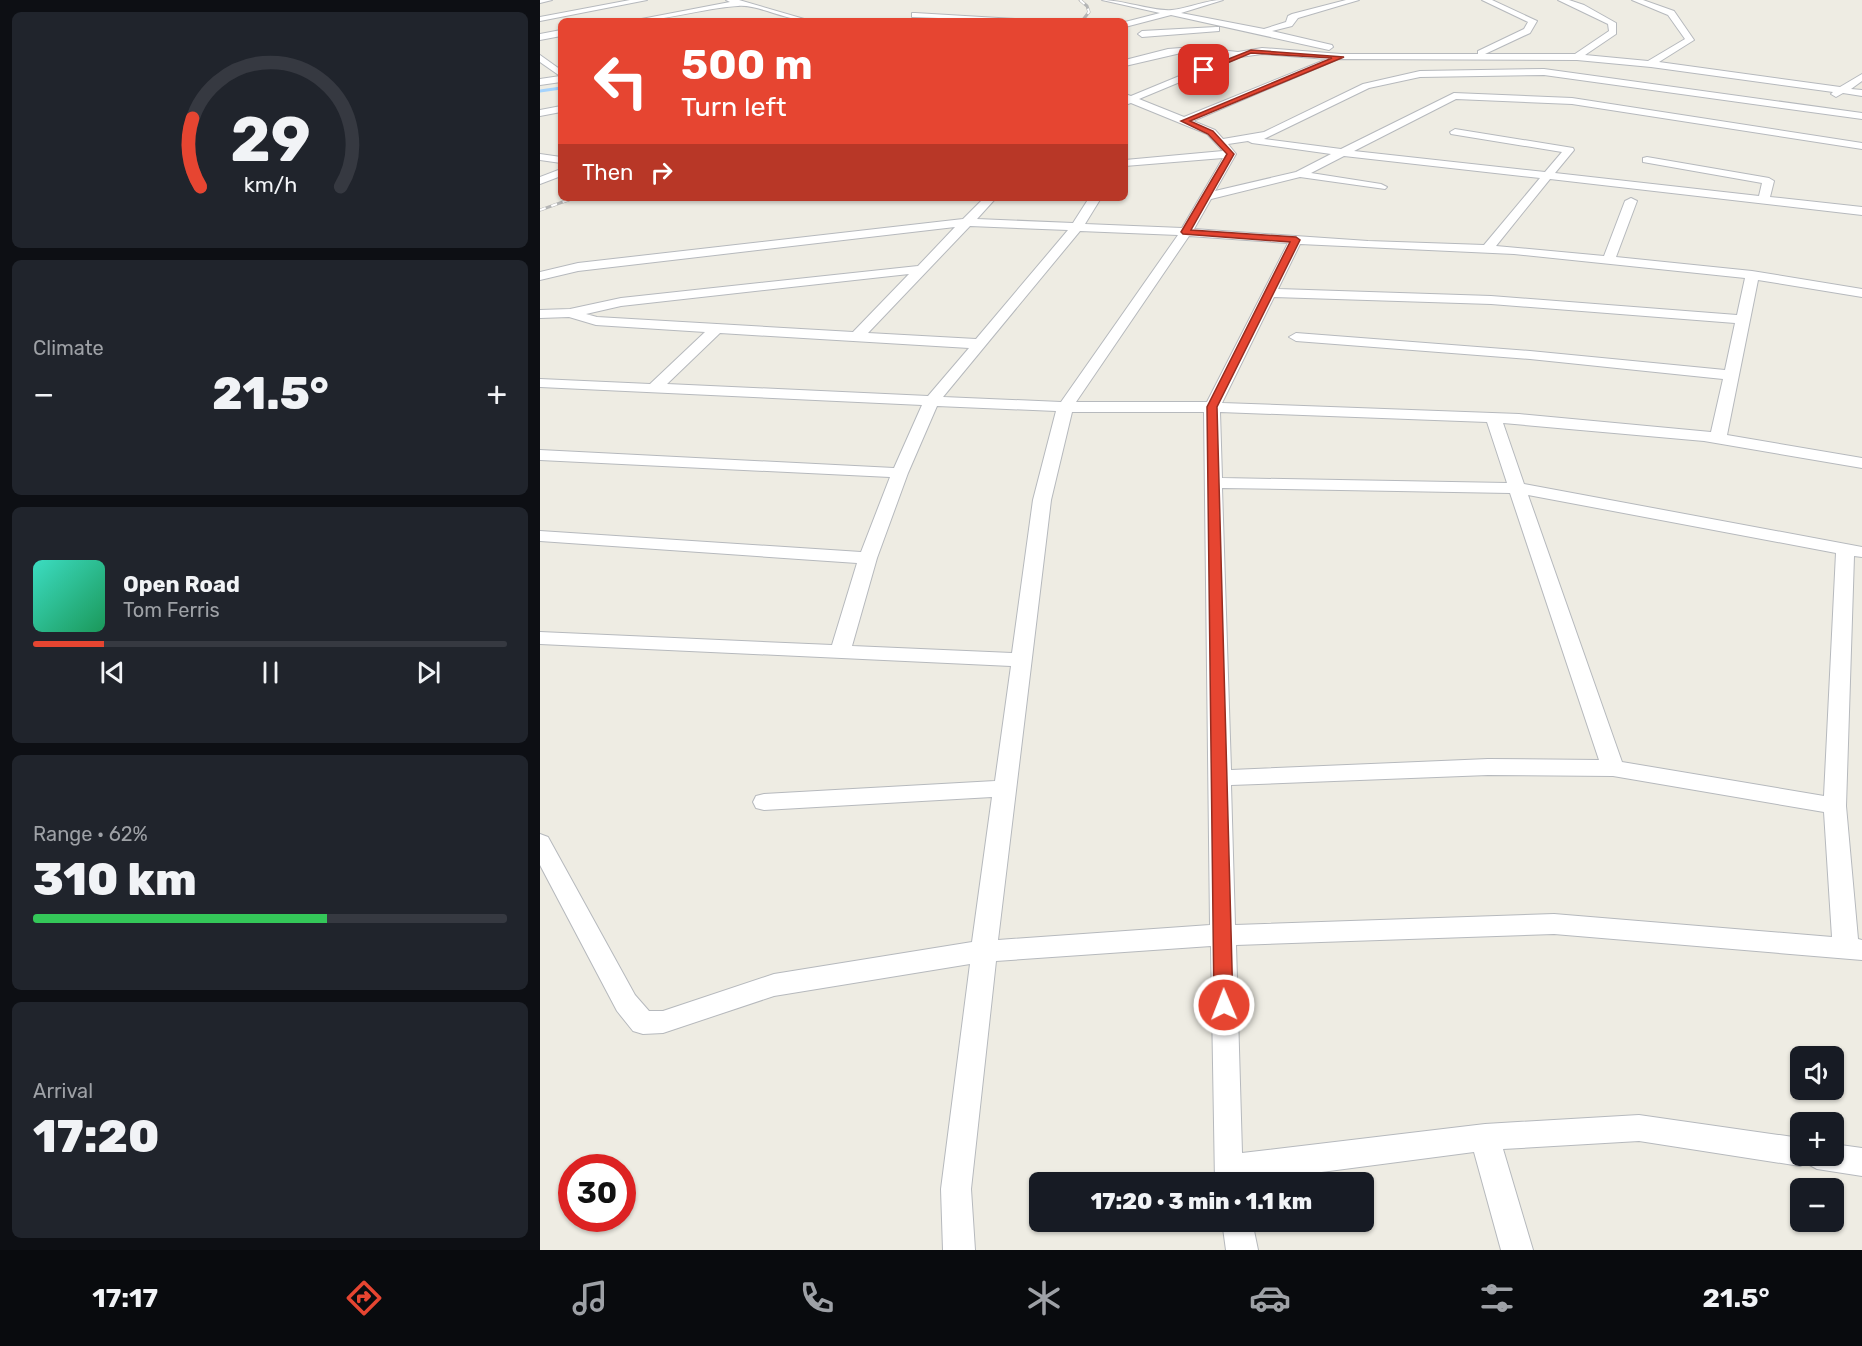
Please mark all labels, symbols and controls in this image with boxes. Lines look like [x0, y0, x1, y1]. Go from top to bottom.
text: 500 m [681, 40, 813, 90]
icon: left [582, 42, 660, 120]
pin [1178, 44, 1229, 95]
icon: arrive [1187, 53, 1220, 86]
text: Turn left [681, 91, 786, 123]
text: 29 [230, 103, 310, 177]
icon: right [645, 156, 678, 189]
text: Then [582, 159, 633, 186]
text: km/h [243, 172, 297, 197]
text: Climate [33, 336, 104, 360]
text: 21.5° [212, 367, 329, 420]
text: − [33, 374, 54, 413]
text: + [486, 374, 507, 413]
text: Open Road [123, 571, 240, 598]
text: Tom Ferris [123, 598, 220, 622]
icon: previous [96, 656, 129, 689]
icon: pause [254, 656, 287, 689]
icon: next [412, 656, 445, 689]
text: Range · 62% [33, 822, 148, 846]
text: 310 km [33, 853, 197, 906]
position arrow [1192, 973, 1256, 1037]
map controls [1790, 1046, 1844, 1232]
button: sound [1790, 1046, 1844, 1100]
text: Arrival [33, 1079, 93, 1103]
text: 17:20 [33, 1110, 159, 1163]
button: + [1790, 1112, 1844, 1166]
speed limit sign: 30 [558, 1154, 636, 1232]
button: − [1790, 1178, 1844, 1232]
text: 17:20 · 3 min · 1.1 km [1091, 1188, 1312, 1215]
icon: directions [343, 1277, 385, 1319]
icon: music [569, 1277, 611, 1319]
icon: phone [796, 1277, 838, 1319]
icon: climate [1023, 1277, 1065, 1319]
icon: car [1249, 1277, 1291, 1319]
icon: filters [1476, 1277, 1518, 1319]
text: 17:17 [92, 1282, 158, 1314]
text: 21.5° [1702, 1282, 1770, 1314]

